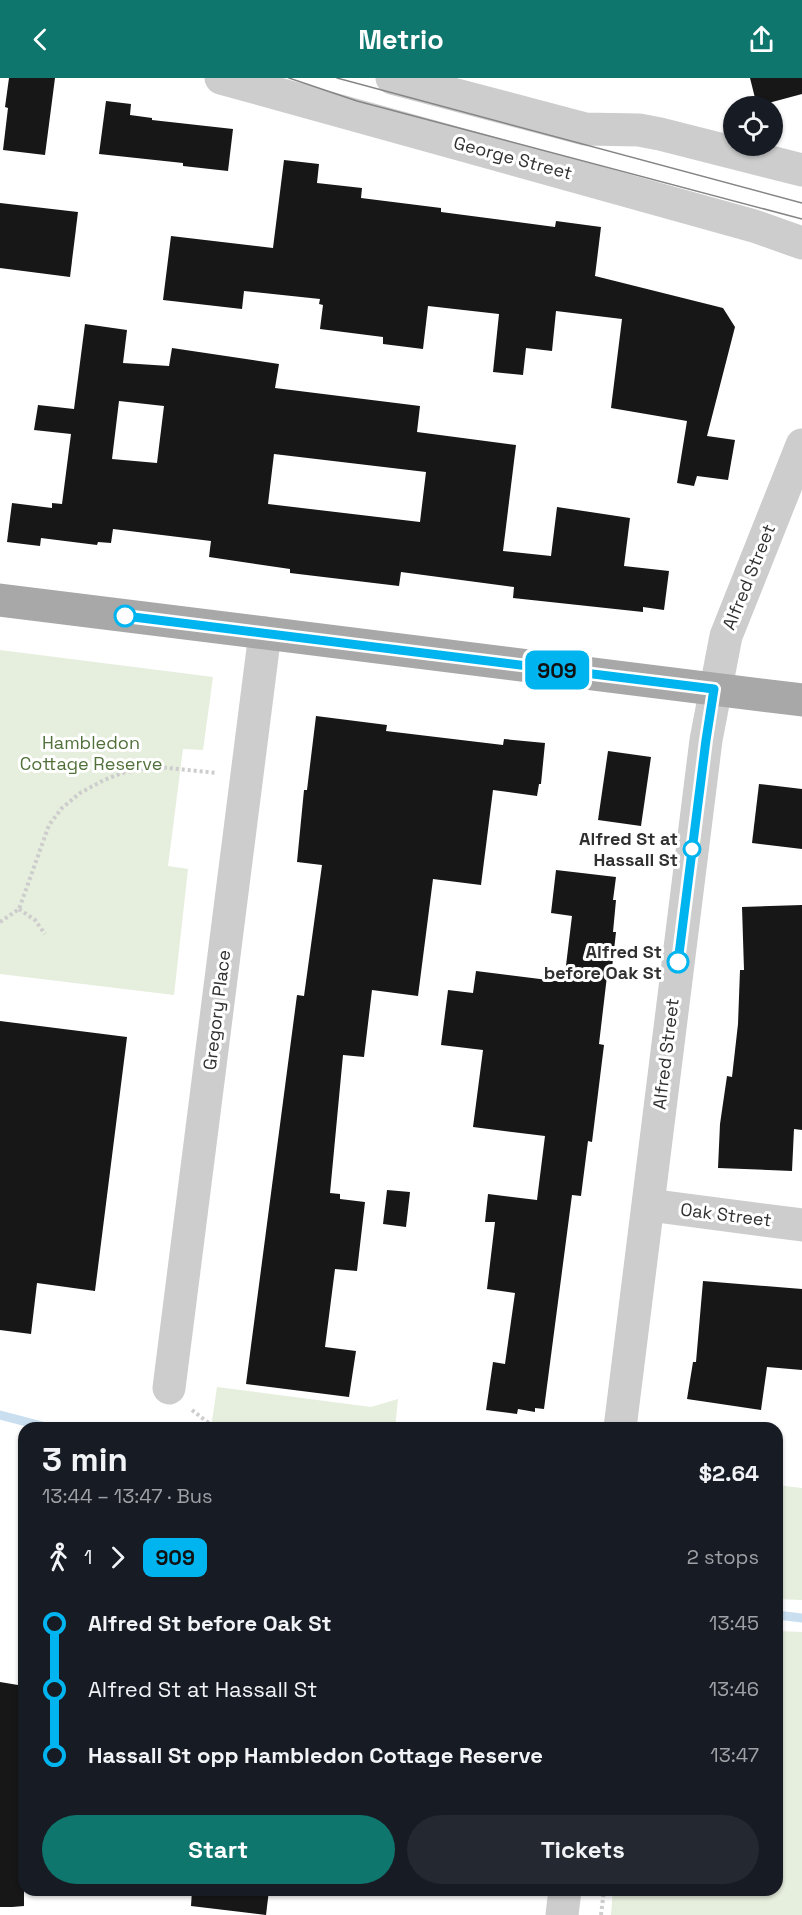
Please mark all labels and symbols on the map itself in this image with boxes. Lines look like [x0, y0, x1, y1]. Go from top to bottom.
street label: George Street [451, 131, 575, 184]
street label: Alfred Street [717, 521, 780, 633]
unlabelled marker [114, 605, 136, 627]
line badge: 909 [522, 650, 592, 690]
park label: Hambledon Cottage Reserve [20, 731, 162, 775]
place label: Alfred St at Hassall St [579, 827, 678, 871]
marker: Alfred St at Hassall St [683, 840, 701, 858]
place label: Alfred St before Oak St [544, 940, 662, 984]
street label: Gregory Place [198, 949, 235, 1071]
marker: Alfred St before Oak St [667, 951, 689, 973]
street label: Alfred Street [647, 997, 684, 1111]
street label: Oak Street [679, 1198, 773, 1232]

